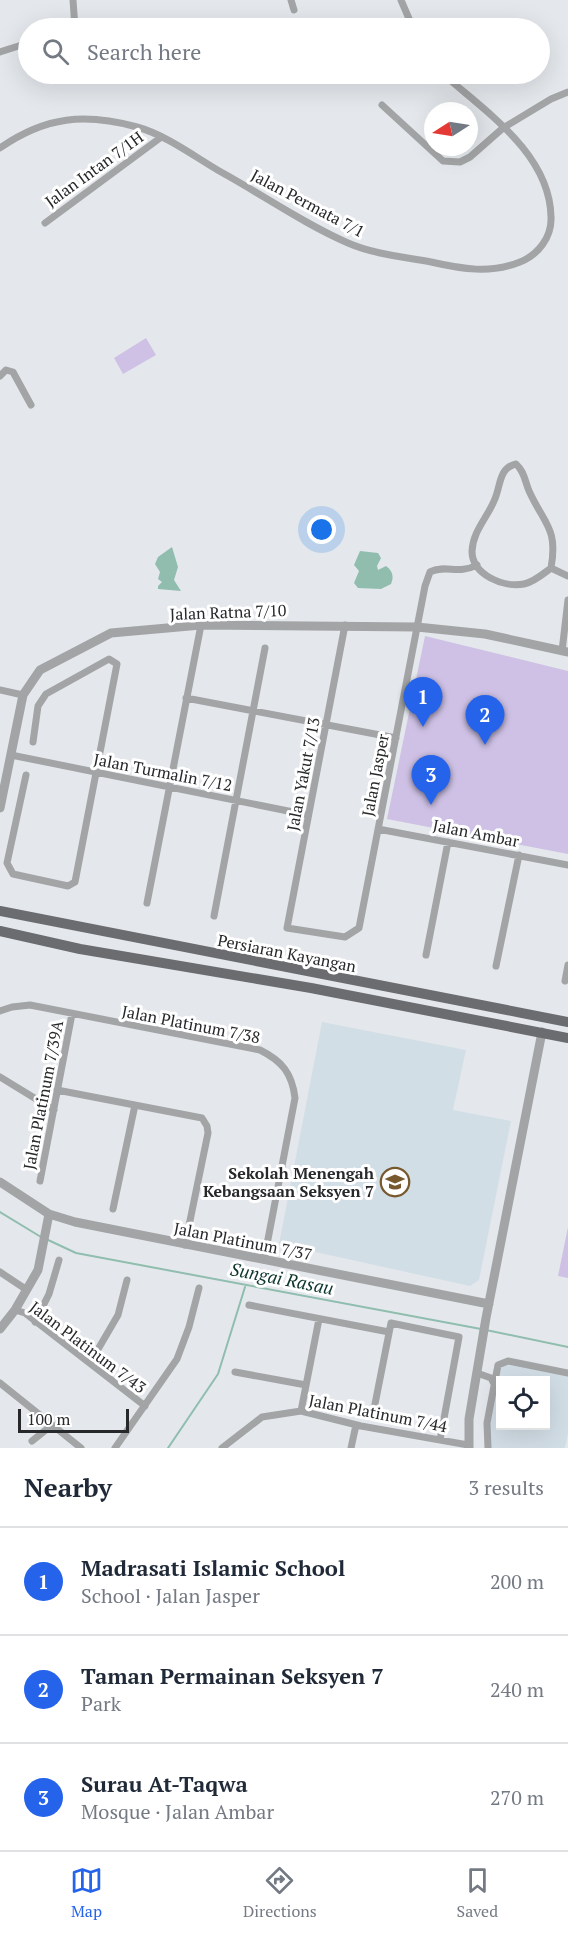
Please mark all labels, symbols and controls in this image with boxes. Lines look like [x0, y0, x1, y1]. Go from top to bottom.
search box [18, 18, 550, 84]
icon: search [39, 35, 72, 68]
text: Search here [87, 37, 201, 66]
north arrow [424, 102, 478, 156]
street label: Jalan Intan 7/1H [40, 126, 148, 212]
street label: Jalan Permata 7/1 [247, 164, 369, 242]
your location [307, 515, 336, 544]
street label: Jalan Ratna 7/10 [169, 599, 287, 625]
pin: 1 [404, 678, 442, 727]
pin: 2 [466, 696, 504, 745]
street label: Jalan Yakut 7/13 [281, 715, 325, 833]
street label: Jalan Jasper [356, 731, 394, 818]
street label: Jalan Turmalin 7/12 [92, 748, 234, 796]
pin: 3 [412, 756, 450, 805]
street label: Jalan Ambar [431, 814, 522, 852]
street label: Persiaran Kayangan [216, 929, 359, 977]
street label: Jalan Platinum 7/38 [120, 1000, 262, 1048]
street label: Jalan Platinum 7/39A [18, 1019, 68, 1171]
place label: Sekolah Menengah Kebangsaan Seksyen 7 [203, 1162, 375, 1202]
school or university icon: Sekolah Menengah Kebangsaan Seksyen 7 [379, 1166, 411, 1198]
street label: Jalan Platinum 7/37 [172, 1217, 314, 1265]
water label: Sungai Rasau [228, 1256, 336, 1300]
street label: Jalan Platinum 7/43 [25, 1296, 151, 1398]
map controls [496, 1376, 550, 1430]
button: locate [496, 1376, 550, 1430]
street label: Jalan Platinum 7/44 [307, 1389, 450, 1437]
scale bar [18, 1406, 129, 1434]
text: 100 m [27, 1408, 70, 1430]
text: Nearby [24, 1470, 112, 1504]
text: 3 results [469, 1474, 544, 1501]
text: Madrasati Islamic School [81, 1553, 345, 1582]
text: 1 [38, 1568, 49, 1595]
text: 200 m [490, 1568, 544, 1595]
text: School · Jalan Jasper [81, 1582, 260, 1609]
text: Taman Permainan Seksyen 7 [81, 1661, 384, 1690]
text: 2 [38, 1676, 49, 1703]
text: 240 m [490, 1676, 544, 1703]
text: Park [81, 1690, 121, 1717]
text: Surau At-Taqwa [81, 1769, 248, 1798]
text: 3 [38, 1784, 49, 1811]
text: 270 m [490, 1784, 544, 1811]
text: Mosque · Jalan Ambar [81, 1798, 274, 1825]
tab: Map [70, 1864, 103, 1922]
tab: Directions [243, 1864, 317, 1922]
tab: Saved [457, 1864, 498, 1922]

